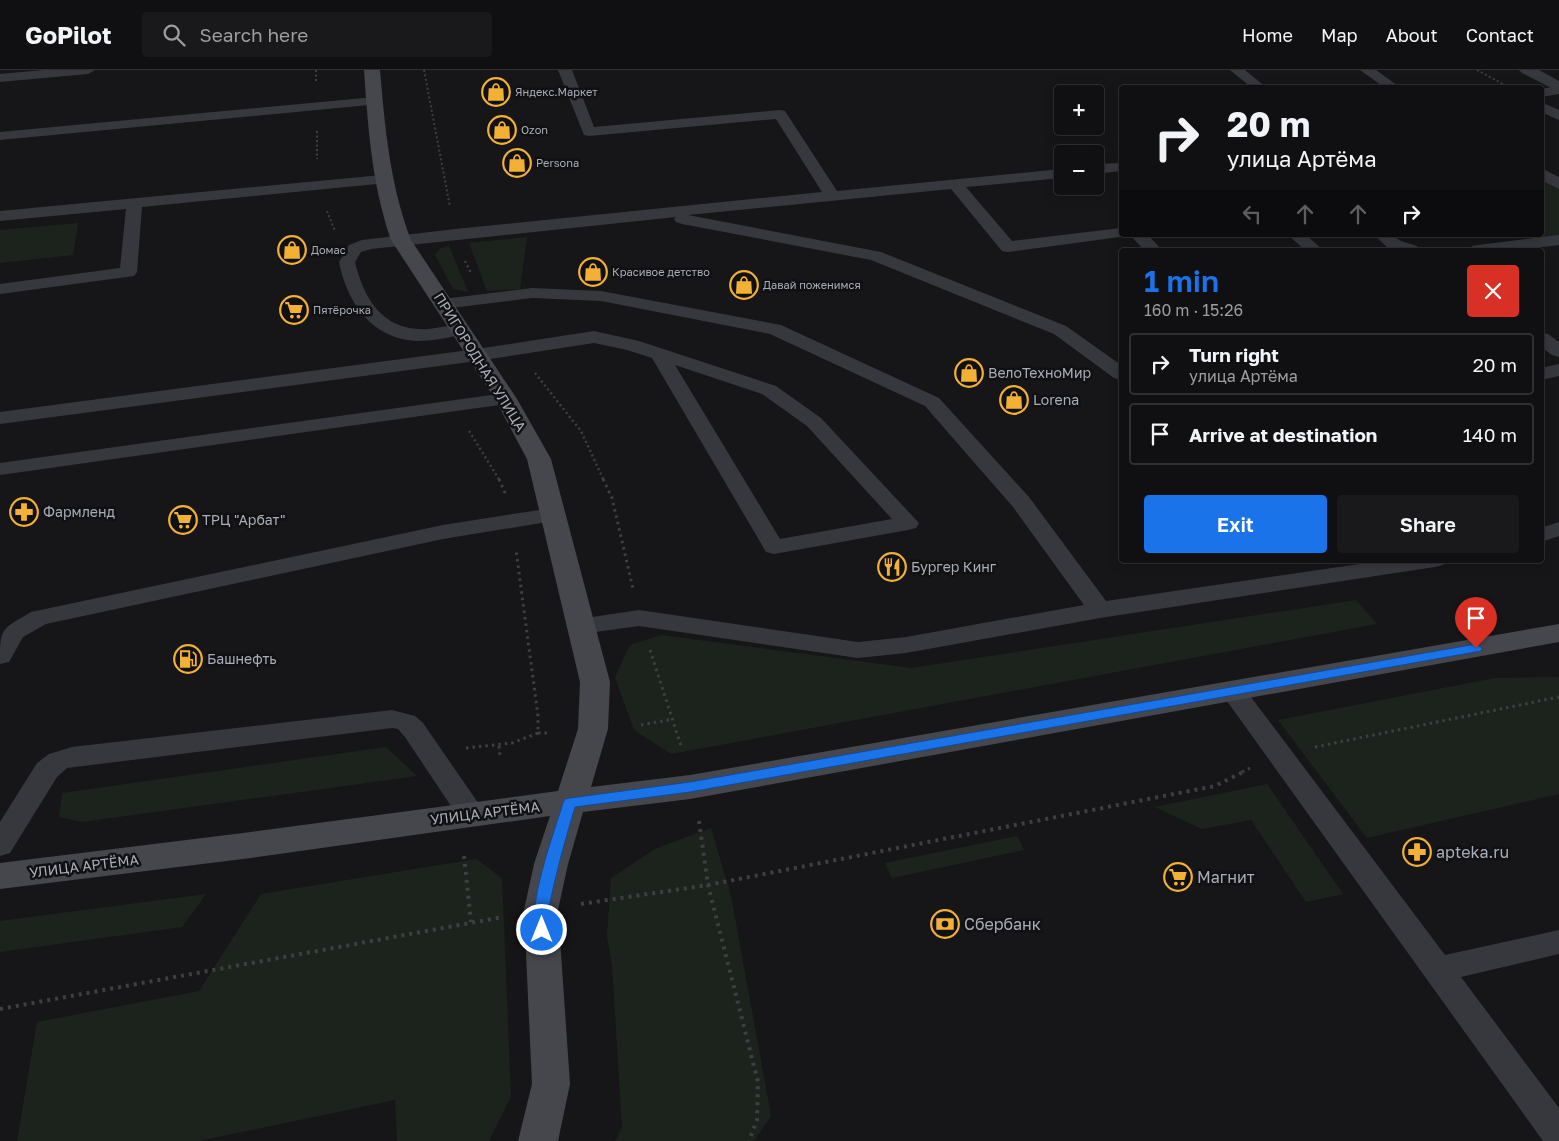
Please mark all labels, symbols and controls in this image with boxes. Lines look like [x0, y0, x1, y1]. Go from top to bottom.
search box [142, 12, 492, 57]
text: GoPilot [25, 20, 112, 49]
icon: search [160, 21, 188, 49]
text: Search here [200, 23, 308, 46]
text: Home [1242, 24, 1293, 46]
text: Map [1321, 24, 1358, 46]
text: About [1386, 24, 1438, 46]
text: Contact [1466, 24, 1534, 46]
shop icon: Яндекс.Маркет [481, 77, 511, 107]
place label: Яндекс.Маркет [515, 85, 598, 98]
map controls [1054, 85, 1104, 195]
button: + [1054, 85, 1104, 135]
text: 20 m [1227, 103, 1310, 145]
icon: right [1144, 105, 1209, 170]
shop icon: Ozon [487, 115, 517, 145]
place label: Ozon [521, 123, 548, 136]
button: − [1054, 145, 1104, 195]
text: улица Артёма [1227, 145, 1377, 172]
shop icon: Persona [502, 148, 532, 178]
place label: Persona [536, 156, 579, 169]
icon: left [1238, 200, 1266, 228]
icon: ahead [1291, 200, 1319, 228]
icon: ahead [1344, 200, 1372, 228]
icon: right [1397, 200, 1425, 228]
shop icon: Домас [277, 235, 307, 265]
place label: Домас [311, 243, 346, 256]
shop icon: Красивое детство [578, 257, 608, 287]
text: 1 min [1144, 263, 1219, 299]
place label: Красивое детство [612, 265, 710, 278]
button: close [1467, 265, 1519, 317]
shop icon: Давай поженимся [729, 270, 759, 300]
place label: Давай поженимся [763, 278, 861, 291]
street label: ПРИГОРОДНАЯ УЛИЦА [431, 289, 530, 435]
supermarket icon: Пятёрочка [279, 295, 309, 325]
text: 160 m · 15:26 [1144, 300, 1243, 320]
place label: Пятёрочка [313, 303, 371, 316]
text: Turn right [1189, 343, 1279, 366]
icon: right [1146, 350, 1174, 378]
text: 20 m [1473, 353, 1517, 376]
shop icon: ВелоТехноМир [954, 358, 984, 388]
place label: ВелоТехноМир [988, 364, 1091, 381]
text: улица Артёма [1189, 366, 1298, 386]
shop icon: Lorena [999, 385, 1029, 415]
place label: Lorena [1033, 391, 1079, 408]
icon: arrive [1146, 420, 1174, 448]
text: Arrive at destination [1189, 423, 1377, 446]
text: 140 m [1463, 423, 1517, 446]
button: Exit [1144, 495, 1327, 553]
button: Share [1337, 495, 1519, 553]
pharmacy icon: Фармленд [9, 497, 39, 527]
place label: Фармленд [43, 503, 115, 520]
supermarket icon: ТРЦ "Арбат" [168, 505, 198, 535]
place label: ТРЦ "Арбат" [202, 511, 285, 528]
restaurant icon: Бургер Кинг [877, 552, 907, 582]
place label: Бургер Кинг [911, 558, 997, 575]
pin [1455, 597, 1497, 648]
icon: arrive [1462, 604, 1490, 632]
fuel station icon: Башнефть [173, 644, 203, 674]
place label: Башнефть [207, 650, 277, 667]
street label: УЛИЦА АРТЁМА [429, 797, 541, 828]
pharmacy icon: apteka.ru [1402, 837, 1432, 867]
place label: apteka.ru [1436, 842, 1509, 862]
street label: УЛИЦА АРТЁМА [28, 850, 140, 881]
supermarket icon: Магнит [1163, 862, 1193, 892]
place label: Магнит [1197, 867, 1255, 887]
position arrow [515, 903, 567, 955]
bank icon: Сбербанк [930, 909, 960, 939]
place label: Сбербанк [964, 914, 1041, 934]

